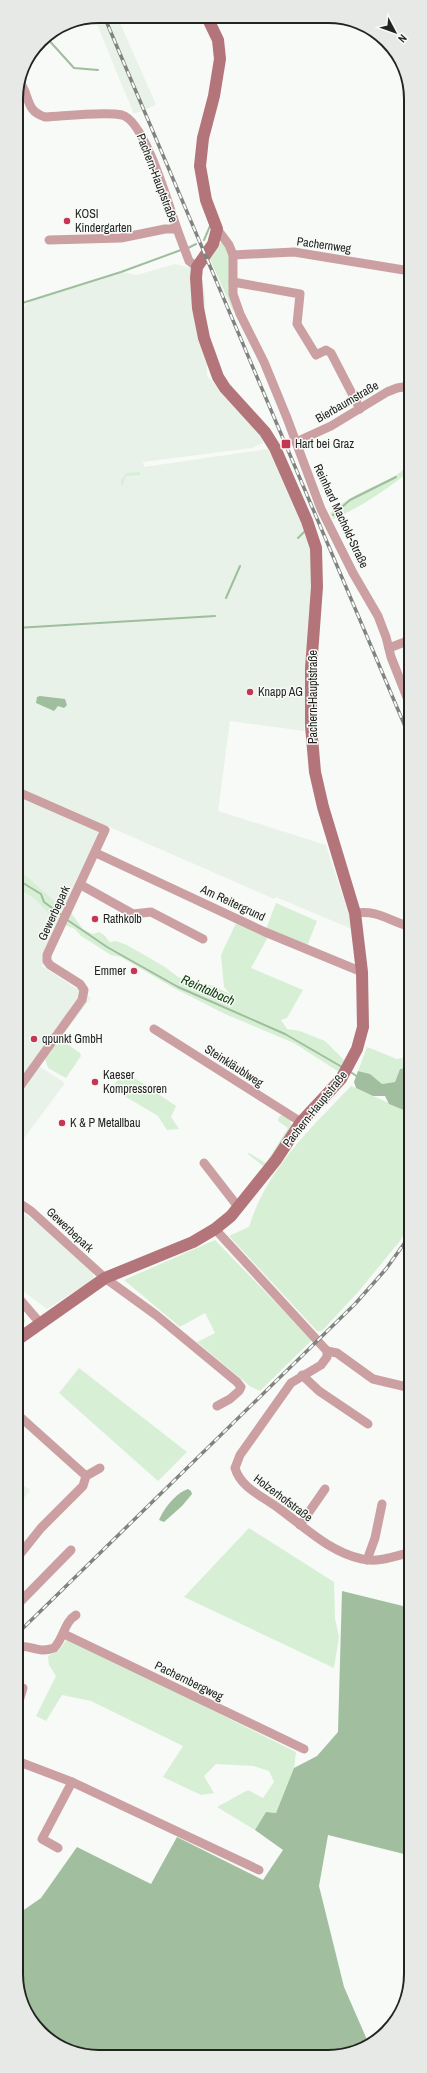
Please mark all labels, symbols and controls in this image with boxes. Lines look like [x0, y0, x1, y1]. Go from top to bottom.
north arrow [375, 12, 415, 52]
text: N [395, 32, 410, 46]
street label: Pachern-Hauptstraße [133, 131, 181, 225]
place label: KOSI Kindergarten [75, 206, 132, 236]
marker: KOSI Kindergarten [62, 216, 72, 226]
street label: Pachernweg [296, 233, 353, 257]
street label: Bierbaumstraße [312, 377, 382, 427]
place label: Hart bei Graz [295, 436, 354, 452]
marker: Hart bei Graz [280, 438, 292, 450]
street label: Reinhard Machold-Straße [310, 461, 372, 571]
street label: Pachern-Hauptstraße [305, 650, 321, 744]
place label: Knapp AG [258, 684, 303, 700]
marker: Knapp AG [245, 687, 255, 697]
street label: Am Reitergrund [197, 881, 268, 925]
street label: Gewerbepark [34, 883, 74, 943]
place label: Rathkolb [103, 911, 142, 927]
marker: Rathkolb [90, 914, 100, 924]
place label: Emmer [94, 963, 127, 979]
marker: Emmer [129, 966, 139, 976]
water label: Reintalbach [179, 971, 238, 1009]
place label: qpunkt GmbH [42, 1031, 103, 1047]
marker: qpunkt GmbH [29, 1034, 39, 1044]
street label: Steinkläublweg [202, 1041, 267, 1091]
place label: Kaeser Kompressoren [103, 1067, 167, 1097]
street label: Pachern-Hauptstraße [279, 1067, 351, 1151]
marker: Kaeser Kompressoren [90, 1077, 100, 1087]
place label: K & P Metallbau [70, 1115, 140, 1131]
marker: K & P Metallbau [57, 1118, 67, 1128]
street label: Gewerbepark [43, 1204, 97, 1256]
street label: Holzerhofstraße [250, 1471, 316, 1525]
street label: Pachernbergweg [152, 1658, 226, 1705]

